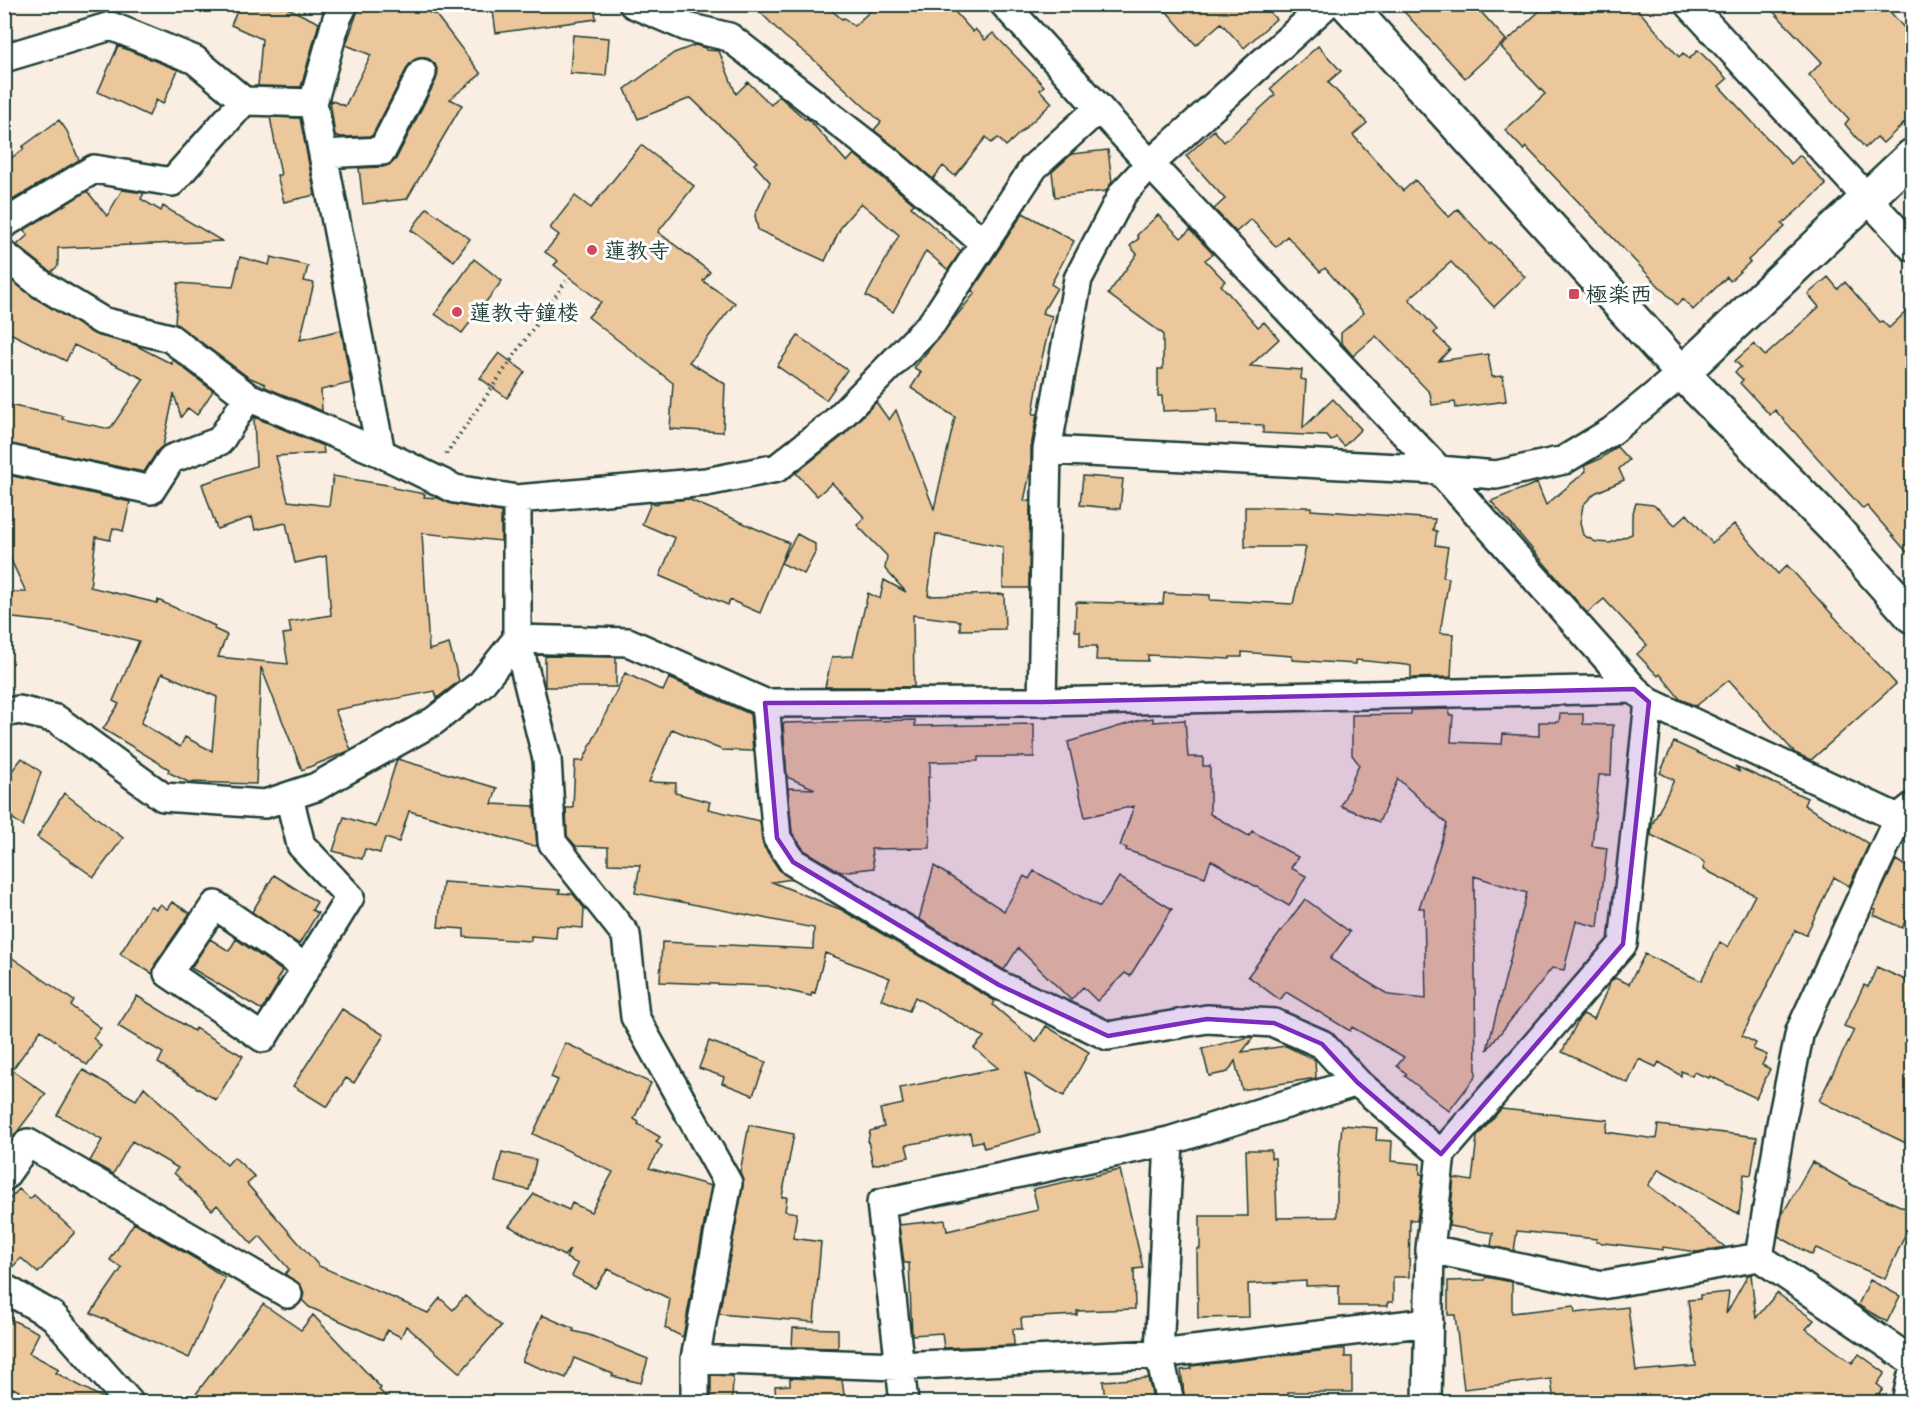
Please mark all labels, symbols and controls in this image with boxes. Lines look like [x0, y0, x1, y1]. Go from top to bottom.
place label: 蓮教寺 [604, 236, 670, 265]
marker: 蓮教寺 [585, 243, 599, 257]
place label: 極楽西 [1586, 280, 1652, 309]
marker: 極楽西 [1567, 287, 1581, 301]
place label: 蓮教寺鐘楼 [469, 298, 579, 327]
marker: 蓮教寺鐘楼 [450, 305, 464, 319]

